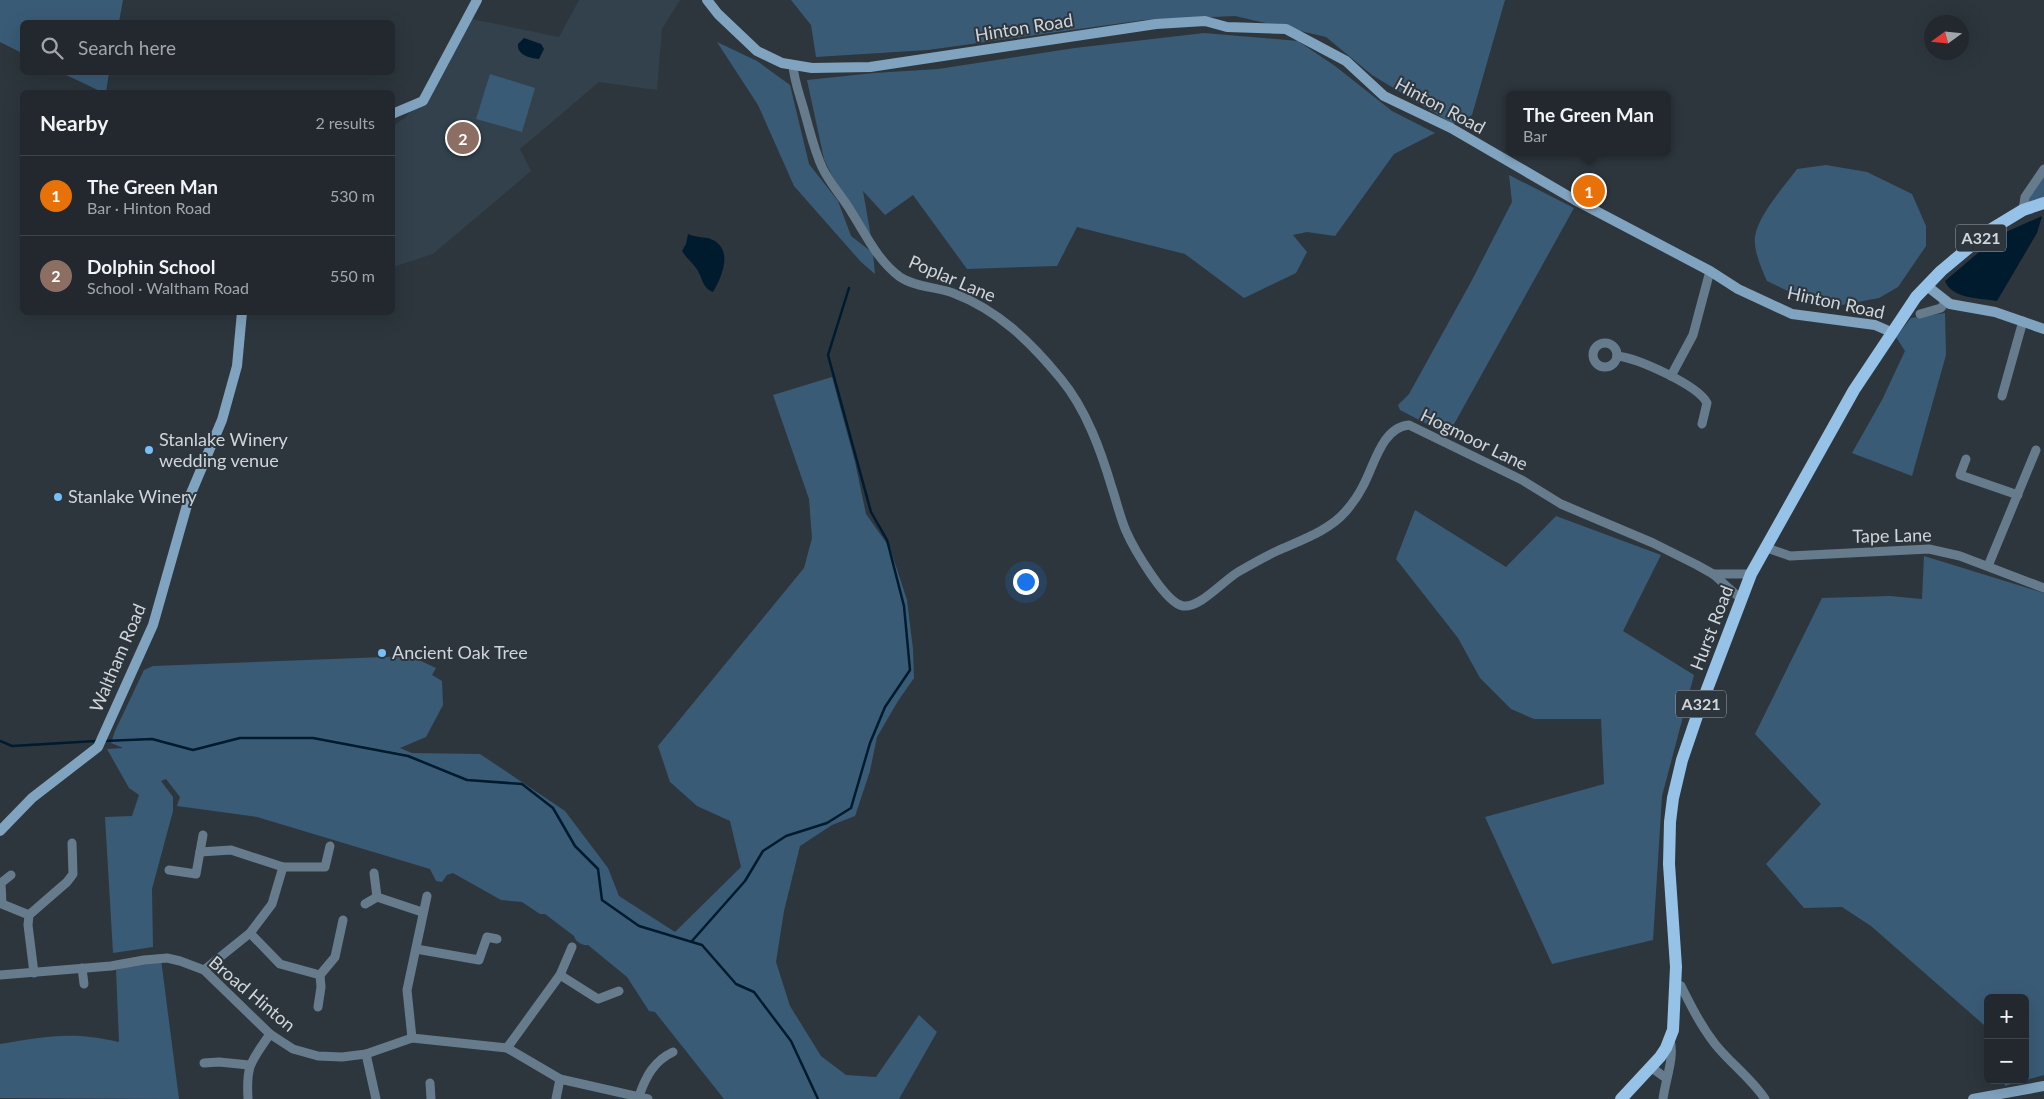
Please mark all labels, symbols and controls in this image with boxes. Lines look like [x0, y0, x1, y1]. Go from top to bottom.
street label: Hinton Road [973, 8, 1074, 46]
north arrow [1924, 15, 1969, 60]
search box [20, 20, 395, 75]
icon: search [38, 34, 66, 62]
text: Search here [78, 36, 176, 59]
street label: Hinton Road [1392, 72, 1489, 138]
popup [1506, 91, 1671, 156]
text: The Green Man [1523, 103, 1654, 126]
text: Nearby [40, 110, 108, 135]
text: 2 results [315, 113, 375, 132]
pin: 2 [447, 119, 479, 157]
text: Bar [1523, 126, 1547, 145]
pin: 1 [1573, 172, 1605, 210]
text: The Green Man [87, 175, 218, 198]
text: 1 [51, 186, 61, 205]
text: 530 m [330, 186, 375, 205]
text: Bar · Hinton Road [87, 198, 211, 217]
road number: A321 [1956, 224, 2006, 252]
street label: Poplar Lane [906, 250, 999, 306]
text: Dolphin School [87, 255, 215, 278]
text: 2 [51, 266, 61, 285]
text: 550 m [330, 266, 375, 285]
text: School · Waltham Road [87, 278, 249, 297]
street label: Hinton Road [1785, 281, 1887, 323]
street label: Hogmoor Lane [1417, 404, 1532, 475]
place label: Stanlake Winery wedding venue [159, 428, 288, 471]
marker: Stanlake Winery wedding venue [143, 444, 155, 456]
place label: Stanlake Winery [68, 485, 197, 507]
marker: Stanlake Winery [52, 491, 64, 503]
street label: Tape Lane [1852, 523, 1932, 547]
your location [1013, 569, 1039, 595]
street label: Hurst Road [1685, 582, 1737, 673]
street label: Waltham Road [84, 600, 150, 715]
place label: Ancient Oak Tree [392, 641, 528, 663]
marker: Ancient Oak Tree [376, 647, 388, 659]
road number: A321 [1676, 691, 1726, 718]
street label: Broad Hinton [205, 951, 300, 1036]
map controls [1984, 994, 2029, 1084]
button: + [1984, 994, 2029, 1039]
button: − [1984, 1039, 2029, 1084]

